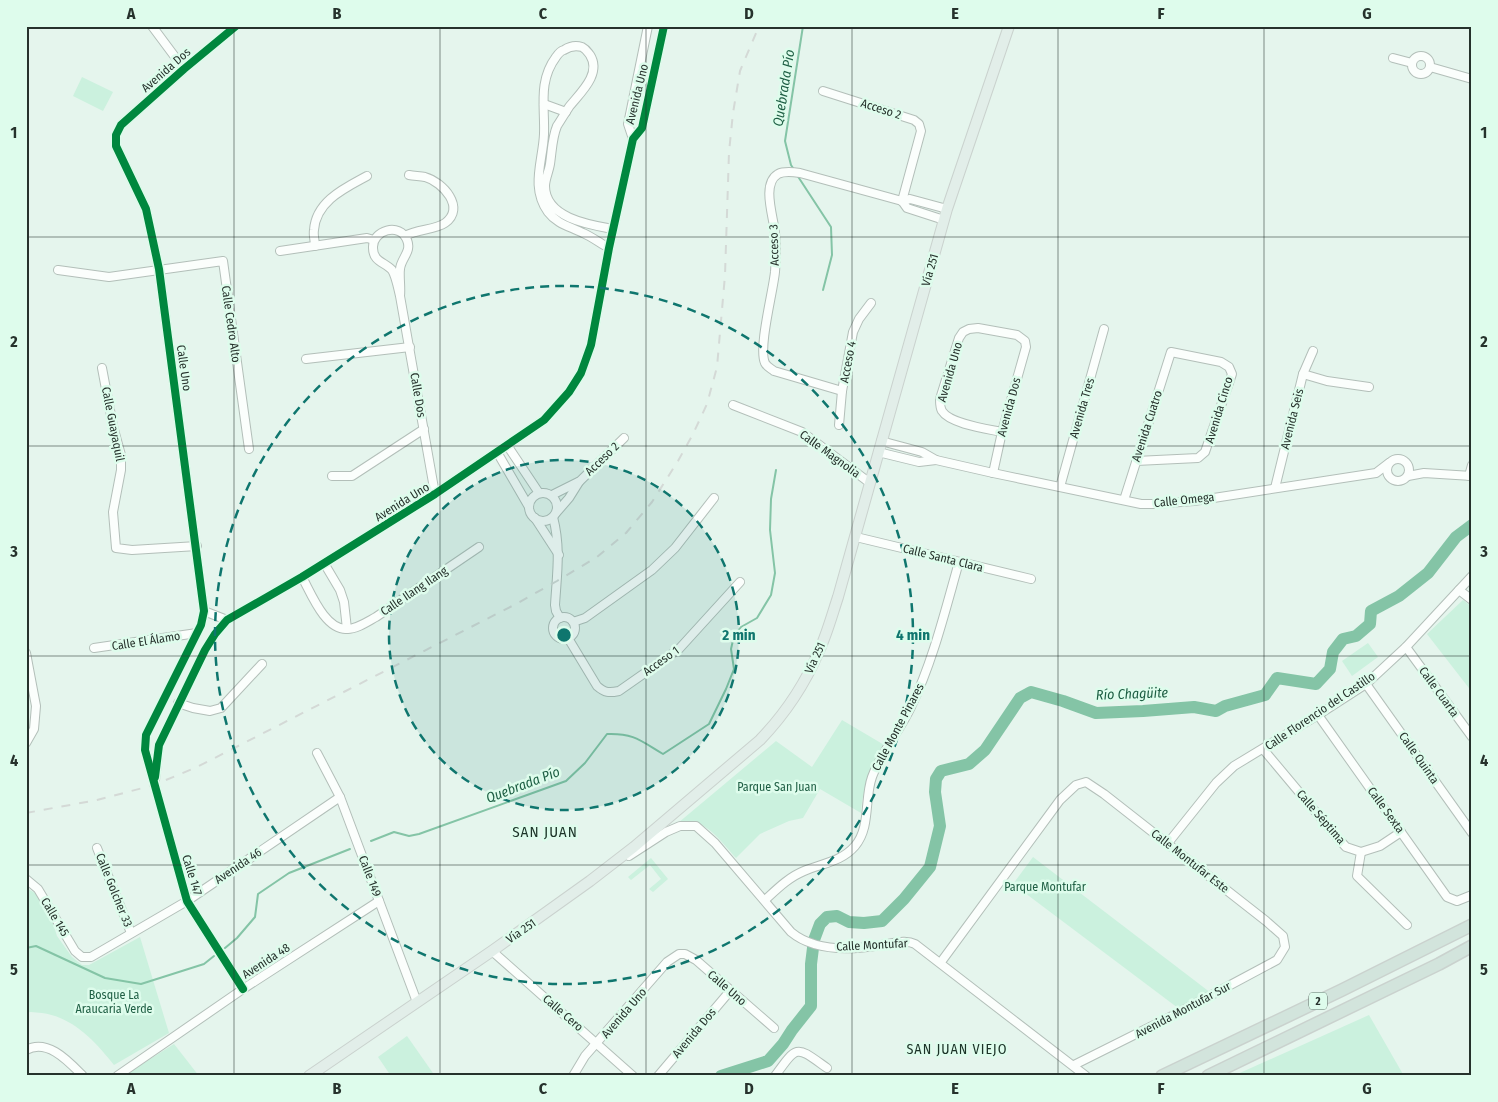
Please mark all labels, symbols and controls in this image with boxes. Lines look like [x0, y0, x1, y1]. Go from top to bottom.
text: A [126, 4, 136, 23]
text: B [333, 4, 342, 23]
text: C [539, 4, 548, 23]
text: D [744, 4, 754, 23]
text: E [951, 4, 959, 23]
text: F [1157, 4, 1165, 23]
text: G [1362, 4, 1372, 23]
street label: Avenida Dos [139, 45, 193, 95]
water label: Quebrada Pío [770, 48, 798, 128]
street label: Avenida Uno [623, 62, 651, 126]
street label: Acceso 2 [859, 96, 903, 122]
text: 1 [11, 123, 17, 142]
text: 1 [1481, 123, 1487, 142]
street label: Acceso 3 [766, 224, 782, 266]
street label: Vía 251 [919, 252, 941, 288]
street label: Calle Cedro Alto [219, 285, 243, 363]
text: 2 [9, 332, 18, 351]
text: 2 [1479, 332, 1488, 351]
street label: Acceso 4 [837, 340, 859, 384]
street label: Avenida Uno [935, 340, 965, 404]
street label: Calle Uno [174, 344, 194, 392]
street label: Calle Dos [407, 372, 429, 418]
street label: Avenida Cinco [1202, 375, 1236, 445]
street label: Avenida Dos [994, 376, 1024, 438]
street label: Avenida Tres [1067, 376, 1097, 440]
street label: Calle Guayaquil [99, 386, 127, 462]
street label: Avenida Seis [1278, 387, 1306, 451]
street label: Avenida Cuatro [1129, 389, 1165, 463]
street label: Calle Magnolia [797, 427, 863, 481]
street label: Acceso 2 [582, 440, 622, 478]
street label: Avenida Uno [372, 480, 432, 524]
street label: Calle Omega [1153, 490, 1215, 510]
street label: Calle Santa Clara [901, 541, 985, 575]
text: 3 [9, 542, 18, 561]
text: 3 [1479, 542, 1488, 561]
street label: Calle Ilang Ilang [378, 563, 450, 619]
centre of rings [555, 626, 573, 644]
text: 2 min [721, 626, 756, 644]
text: 4 min [896, 626, 930, 644]
street label: Calle El Álamo [111, 628, 181, 653]
street label: Vía 251 [802, 640, 828, 676]
street label: Acceso 1 [640, 643, 682, 679]
street label: Calle Cuarta [1416, 664, 1462, 720]
street label: Calle Florencio del Castillo [1262, 669, 1378, 753]
street label: Calle Monte Pinares [869, 681, 927, 773]
water label: Río Chagüite [1096, 684, 1169, 704]
street label: Calle Quinta [1396, 730, 1442, 787]
text: 4 [10, 751, 18, 770]
text: 4 [1480, 751, 1488, 770]
water label: Quebrada Pío [484, 763, 562, 807]
park label: Parque San Juan [737, 780, 817, 794]
street label: Calle Sexta [1365, 784, 1407, 836]
street label: Calle Séptima [1294, 787, 1348, 847]
district label: SAN JUAN [512, 823, 578, 841]
street label: Calle Montufar Este [1148, 826, 1232, 896]
street label: Avenida 46 [212, 845, 264, 887]
street label: Calle Golcher 33 [93, 851, 135, 929]
street label: Calle 147 [179, 853, 205, 897]
street label: Calle 149 [356, 853, 384, 899]
park label: Parque Montufar [1004, 880, 1087, 894]
street label: Calle 145 [38, 895, 72, 939]
street label: Vía 251 [504, 916, 538, 946]
street label: Calle Montufar [836, 936, 909, 954]
street label: Avenida 48 [240, 940, 292, 982]
text: 5 [10, 960, 18, 979]
text: 5 [1480, 960, 1488, 979]
street label: Calle Uno [705, 967, 749, 1009]
street label: Avenida Montufar Sur [1133, 979, 1234, 1041]
street label: Avenida Uno [598, 985, 650, 1041]
park label: Bosque La Araucaria Verde [75, 988, 153, 1016]
street label: Calle Cero [540, 992, 586, 1034]
road number: 2 [1309, 992, 1327, 1009]
street label: Avenida Dos [669, 1005, 719, 1061]
district label: SAN JUAN VIEJO [907, 1041, 1007, 1058]
text: A [126, 1079, 136, 1098]
text: B [333, 1079, 342, 1098]
text: C [539, 1079, 548, 1098]
text: D [744, 1079, 754, 1098]
text: E [951, 1079, 959, 1098]
text: F [1157, 1079, 1165, 1098]
text: G [1362, 1079, 1372, 1098]

